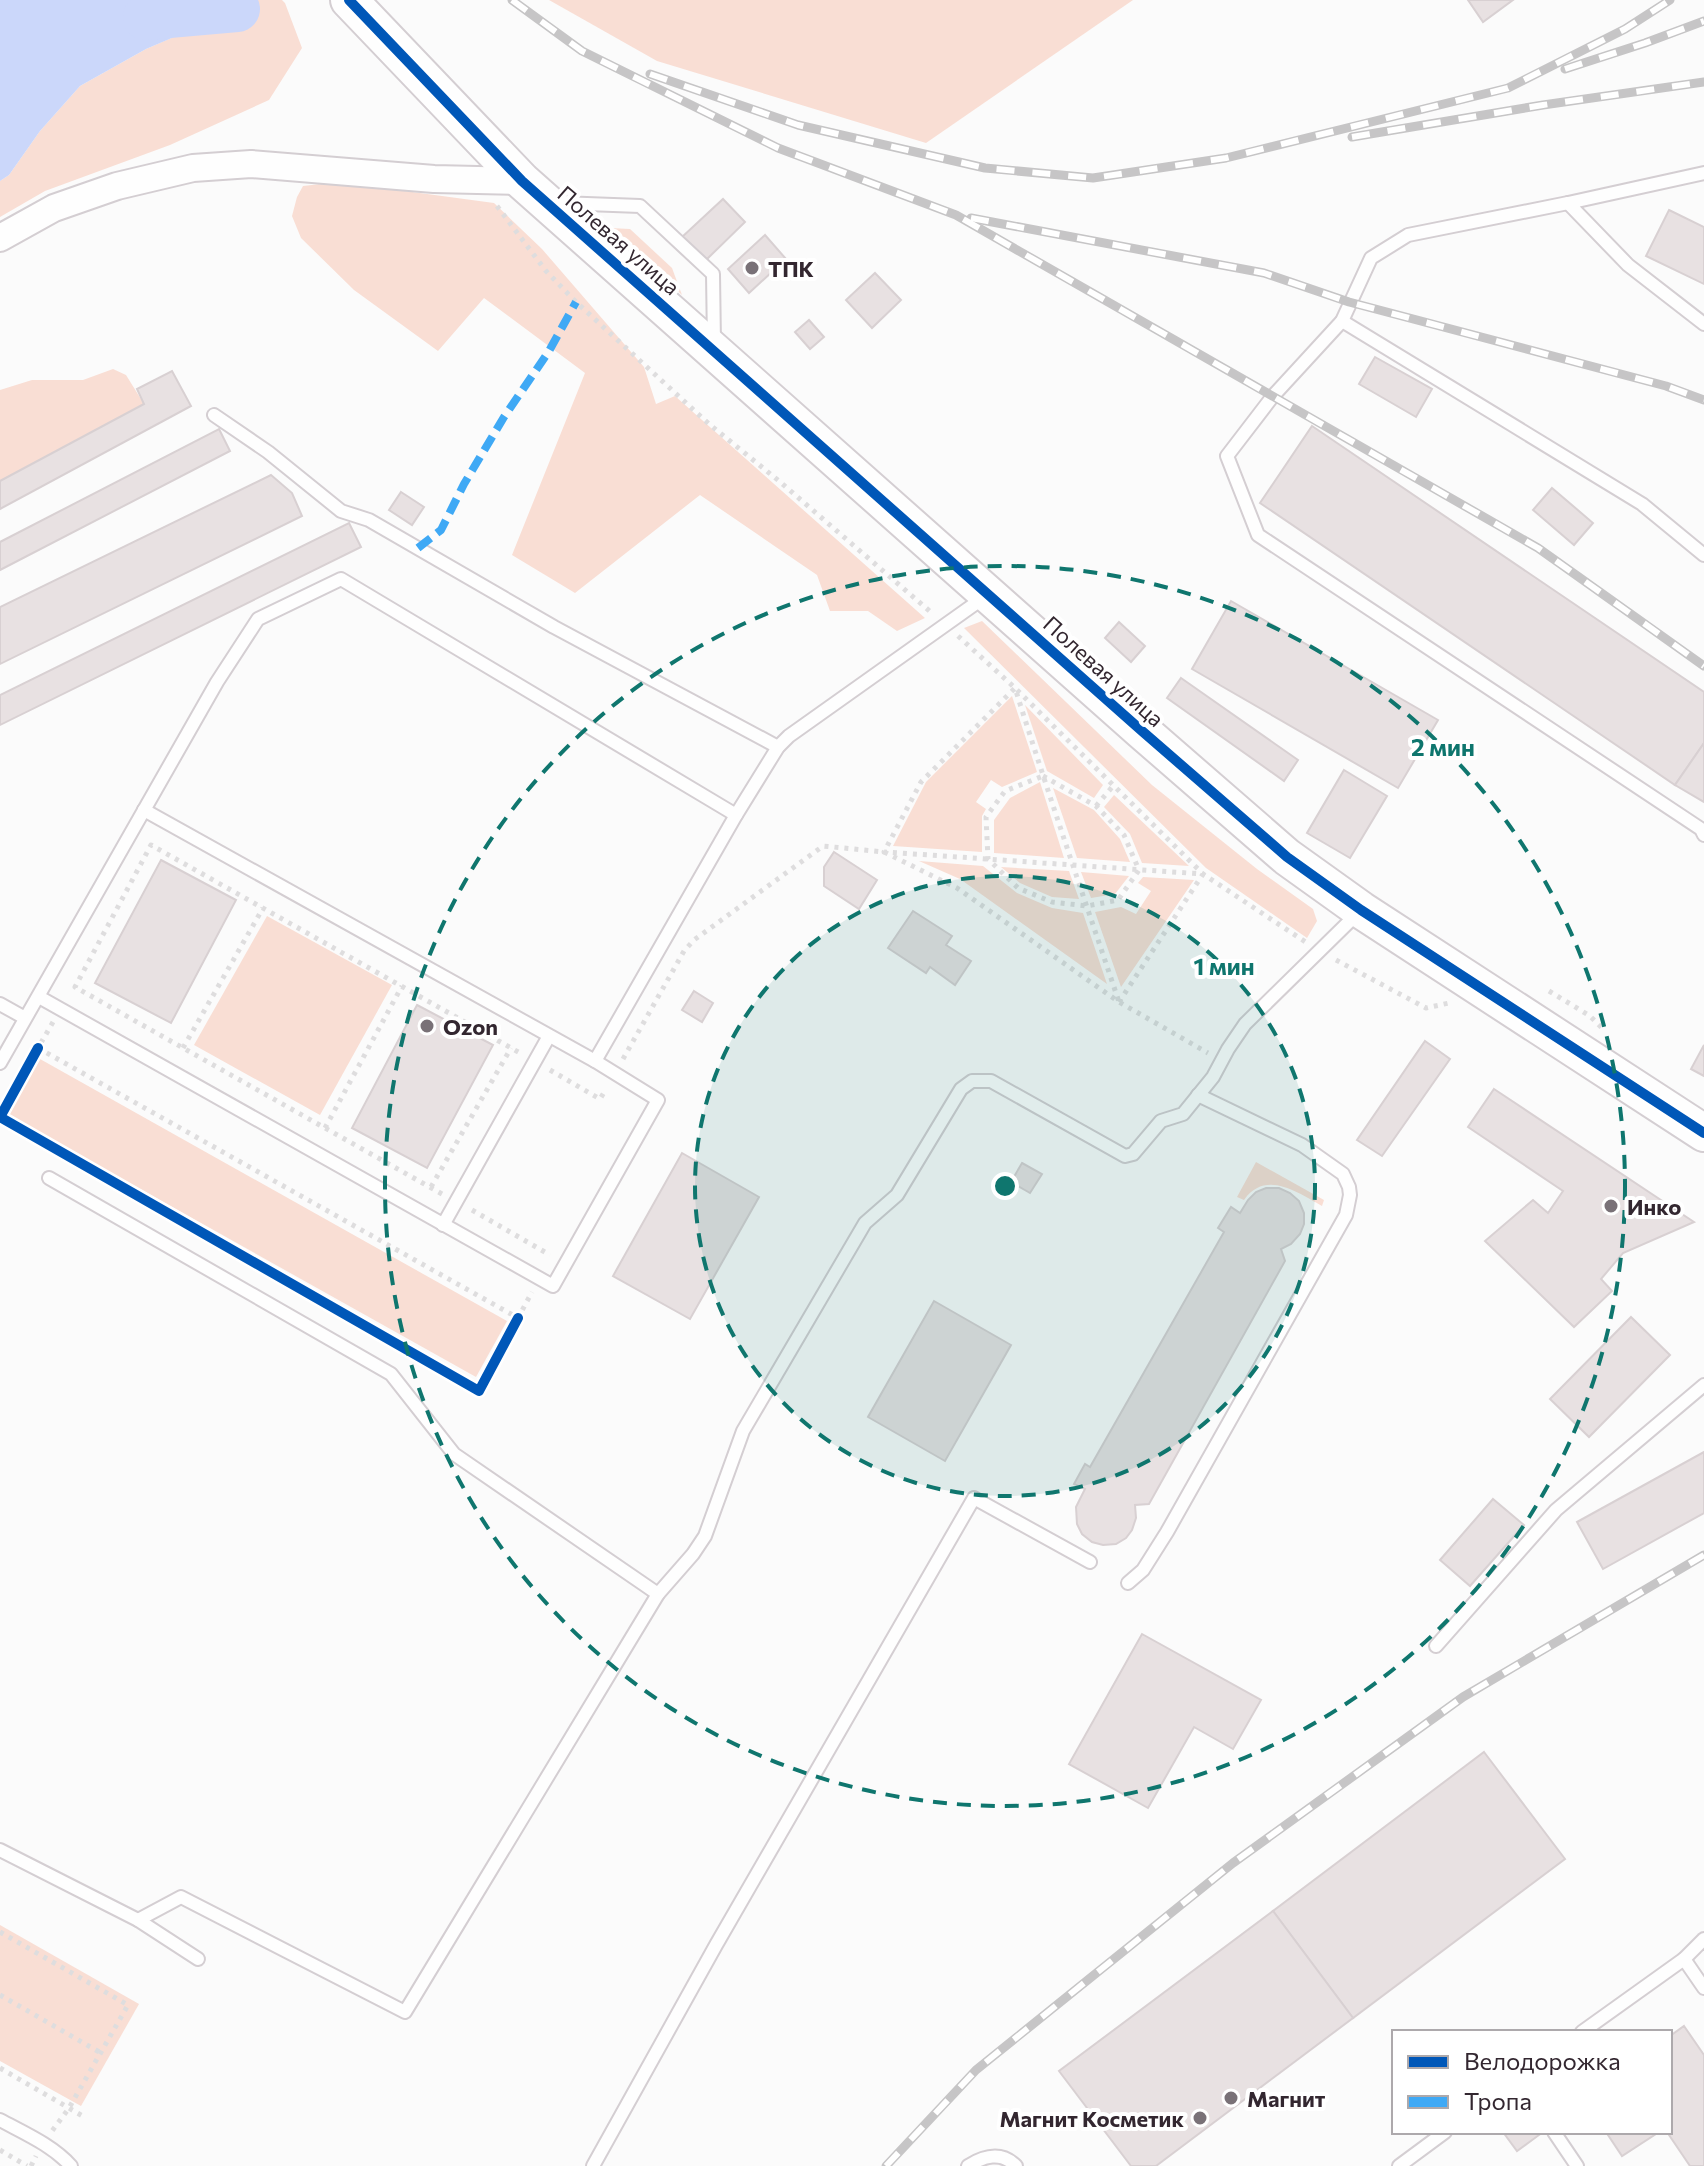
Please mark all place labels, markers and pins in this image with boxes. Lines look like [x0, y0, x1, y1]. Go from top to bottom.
place label: ТПК [768, 255, 814, 282]
marker: ТПК [743, 259, 761, 277]
place label: Ozon [443, 1013, 498, 1040]
marker: Ozon [418, 1017, 436, 1035]
centre of rings [991, 1172, 1019, 1200]
place label: Инко [1627, 1193, 1681, 1220]
marker: Инко [1602, 1197, 1620, 1215]
place label: Магнит [1247, 2085, 1326, 2112]
marker: Магнит [1222, 2089, 1240, 2107]
place label: Магнит Косметик [1000, 2105, 1184, 2132]
marker: Магнит Косметик [1191, 2109, 1209, 2127]

